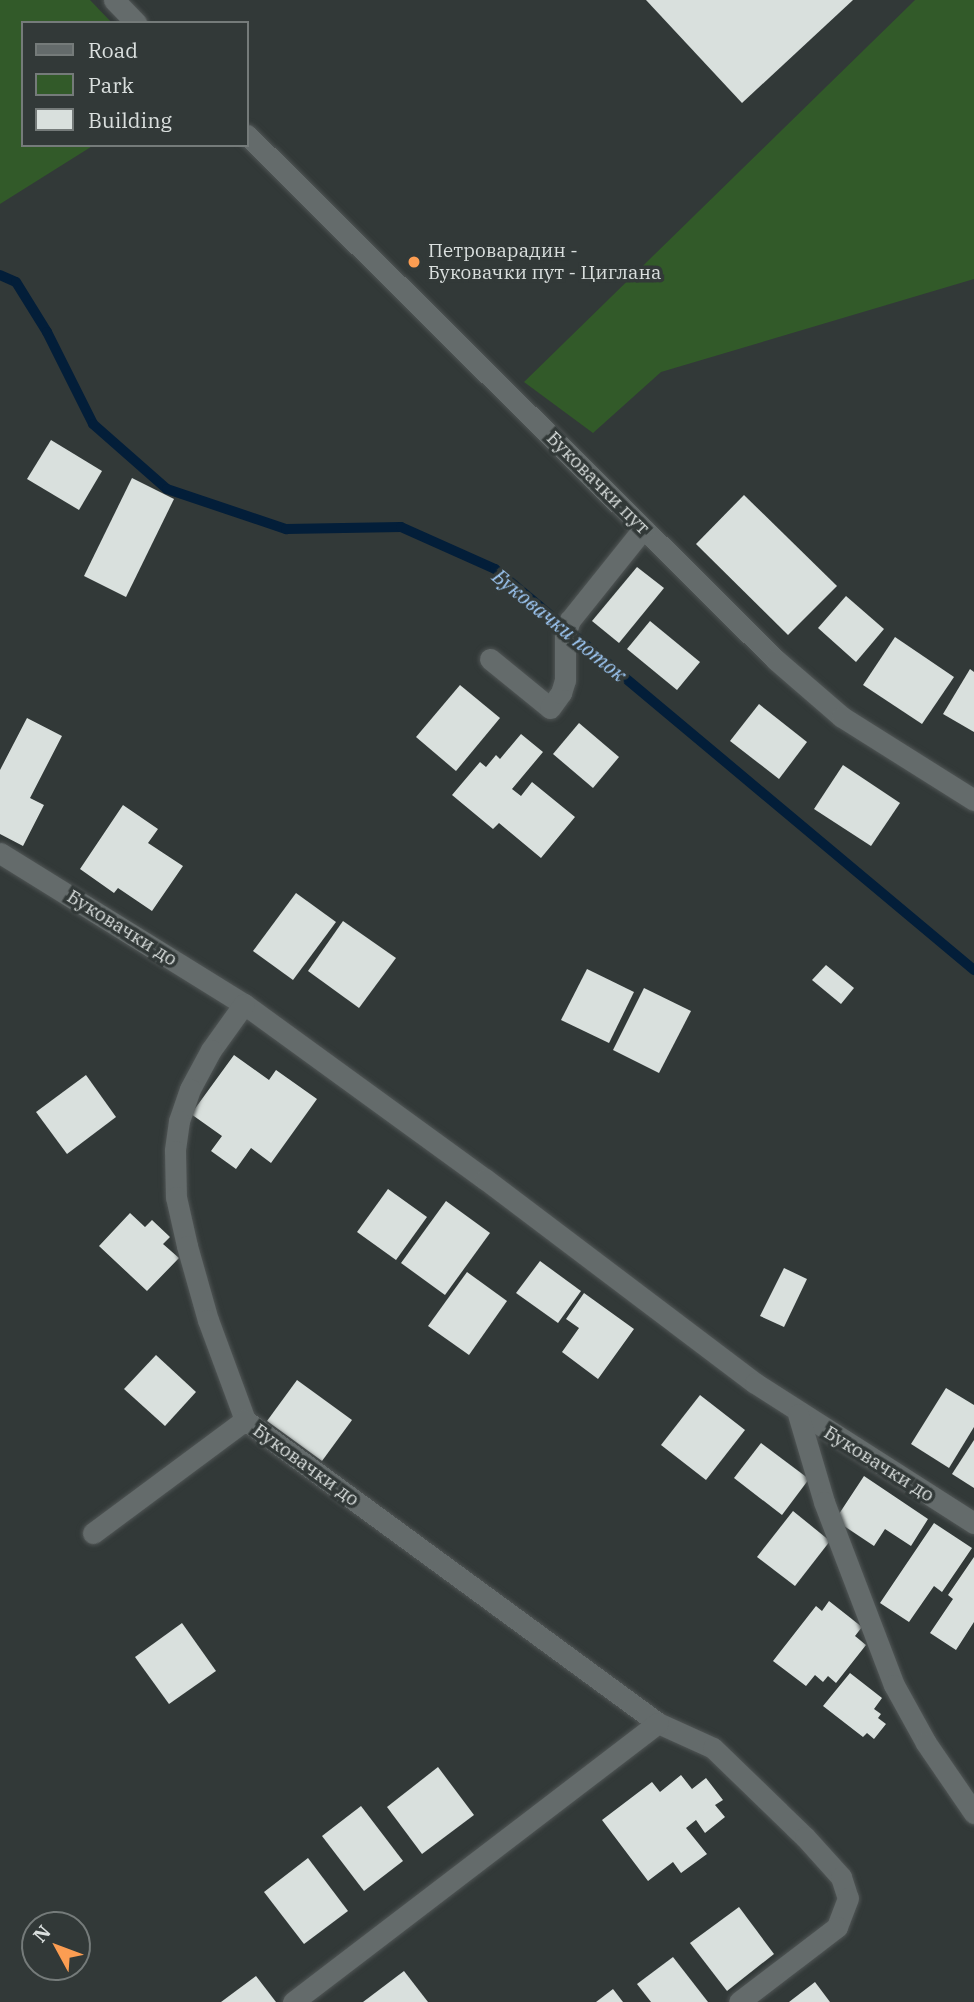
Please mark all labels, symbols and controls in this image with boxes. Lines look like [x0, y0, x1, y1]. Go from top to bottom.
legend [21, 21, 248, 147]
text: Road [88, 36, 138, 64]
text: Park [88, 71, 134, 99]
text: Building [88, 106, 172, 134]
place label: Петроварадин - Буковачки пут - Циглана [428, 240, 661, 284]
marker: Петроварадин - Буковачки пут - Циглана [406, 254, 422, 270]
street label: Буковачки пут [542, 427, 654, 539]
water label: Буковачки поток [488, 563, 632, 687]
street label: Буковачки до [63, 885, 181, 971]
street label: Буковачки до [249, 1419, 363, 1511]
street label: Буковачки до [820, 1421, 938, 1507]
north arrow [21, 1911, 91, 1981]
text: N [28, 1920, 56, 1947]

